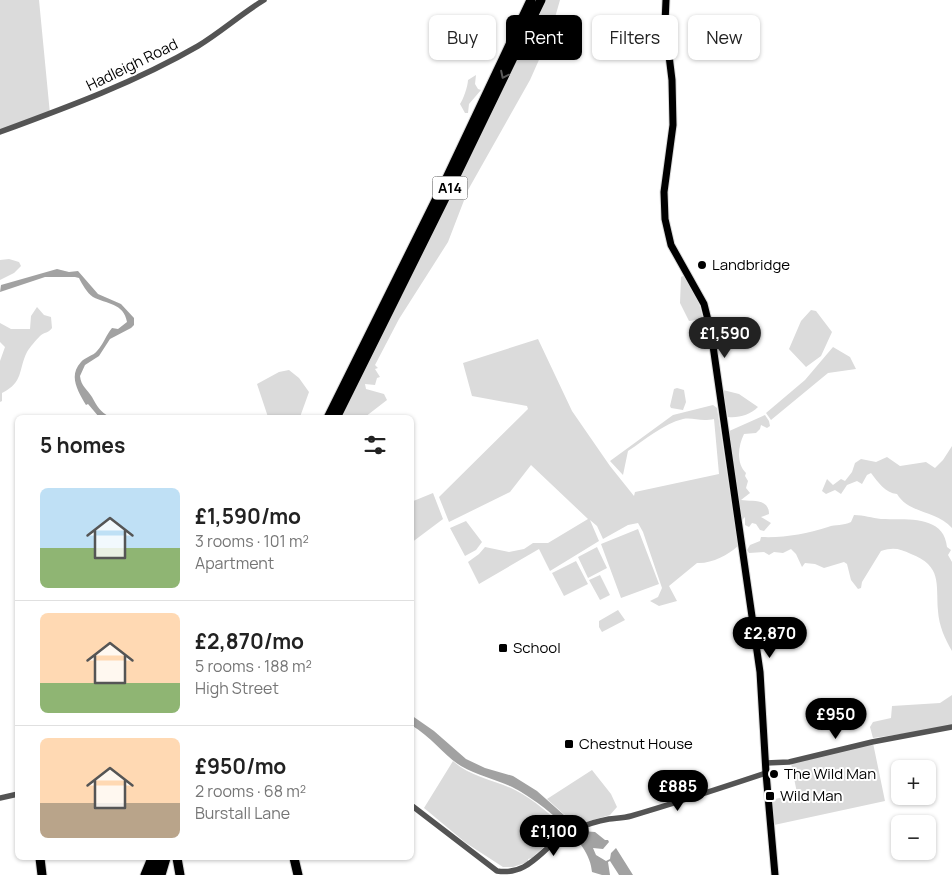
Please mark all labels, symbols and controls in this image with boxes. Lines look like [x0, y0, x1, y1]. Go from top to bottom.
chip: Buy [429, 15, 496, 60]
chip: Rent [506, 15, 582, 60]
chip: Filters [592, 15, 678, 60]
chip: New [688, 15, 760, 60]
street label: Hadleigh Road [82, 33, 181, 96]
one-way arrow [501, 70, 511, 79]
road number: A14 [432, 177, 468, 200]
place label: Landbridge [712, 254, 790, 275]
marker: Landbridge [696, 259, 708, 271]
pin: £1,590 [684, 316, 766, 359]
text: £1,590 [700, 322, 750, 344]
text: 5 homes [40, 431, 125, 459]
icon: filters [361, 431, 389, 459]
text: £1,590/mo [195, 502, 301, 530]
icon: home [80, 508, 140, 568]
text: 3 rooms · 101 m² [195, 530, 309, 552]
text: Apartment [195, 552, 274, 574]
pin: £2,870 [729, 616, 811, 659]
text: £2,870 [744, 622, 796, 644]
text: £2,870/mo [195, 627, 304, 655]
icon: home [80, 633, 140, 693]
place label: School [513, 637, 561, 658]
marker: School [497, 642, 509, 654]
text: 5 rooms · 188 m² [195, 655, 312, 677]
text: High Street [195, 677, 279, 699]
pin: £950 [806, 698, 866, 740]
text: £950 [817, 703, 855, 725]
place label: Chestnut House [579, 733, 693, 754]
marker: Chestnut House [563, 738, 575, 750]
text: £950/mo [195, 752, 286, 780]
icon: home [80, 758, 140, 818]
map controls [891, 760, 936, 860]
button: + [891, 760, 936, 805]
place label: The Wild Man [784, 763, 876, 784]
marker: The Wild Man [768, 768, 780, 780]
pin: £885 [648, 770, 708, 812]
text: £885 [659, 775, 697, 797]
text: 2 rooms · 68 m² [195, 780, 306, 802]
place label: Wild Man [780, 785, 843, 806]
marker: Wild Man [764, 790, 776, 802]
text: Burstall Lane [195, 802, 290, 824]
pin: £1,100 [513, 814, 595, 857]
button: − [891, 815, 936, 860]
text: £1,100 [531, 820, 577, 842]

